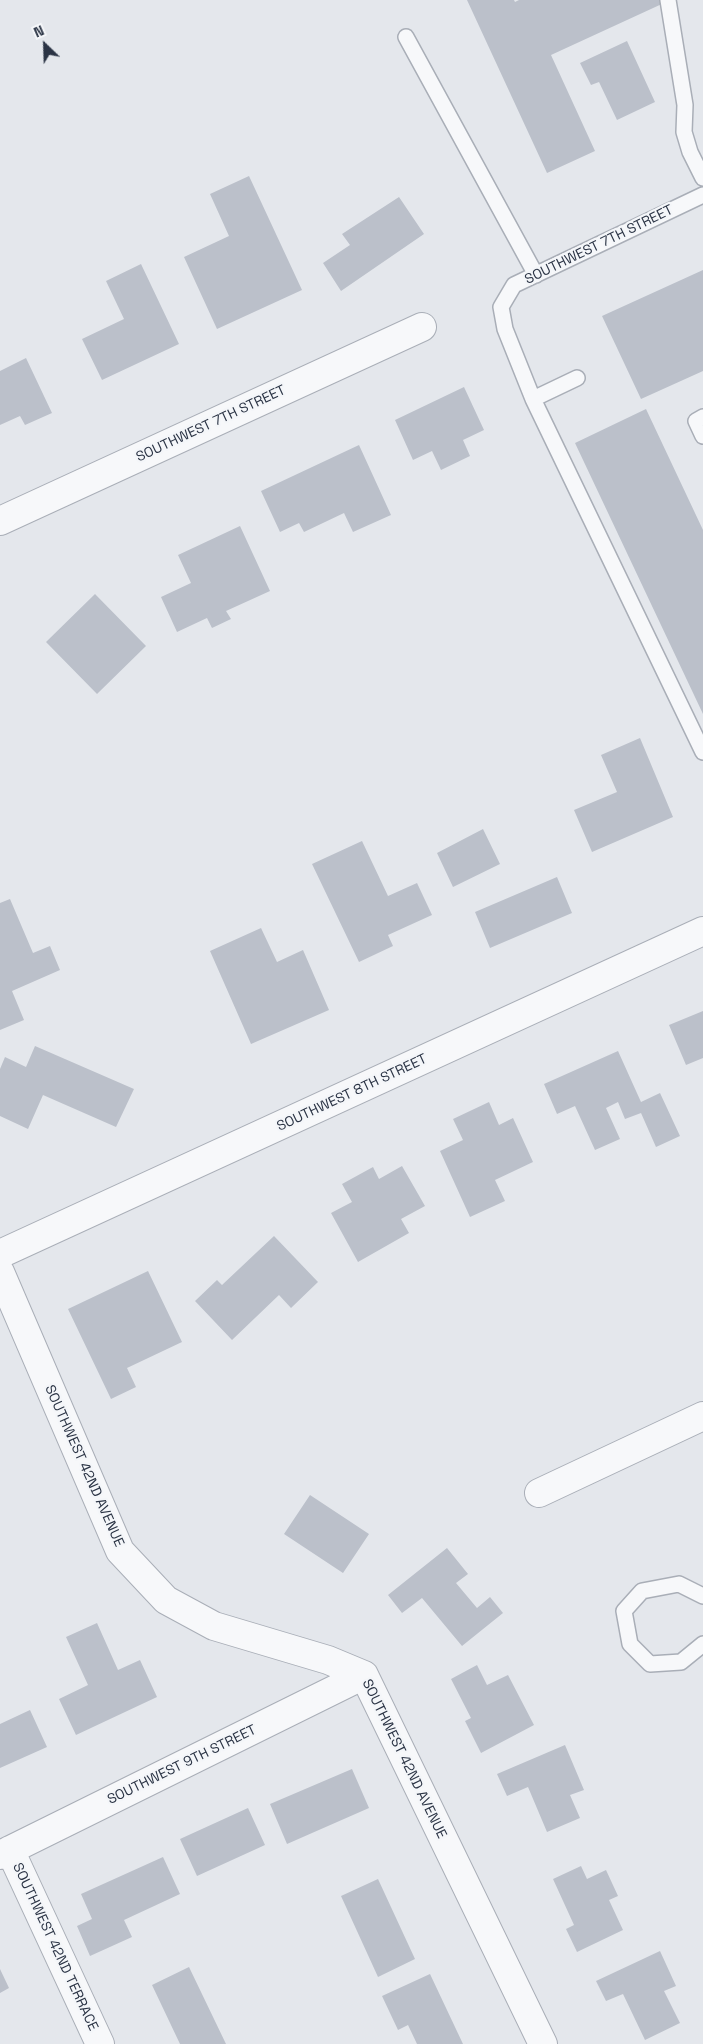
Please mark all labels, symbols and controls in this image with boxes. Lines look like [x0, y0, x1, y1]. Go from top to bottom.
north arrow [20, 20, 70, 70]
text: N [31, 21, 47, 41]
street label: SOUTHWEST 7TH STREET [522, 202, 676, 288]
street label: SOUTHWEST 7TH STREET [134, 382, 288, 466]
street label: SOUTHWEST 8TH STREET [274, 1051, 430, 1135]
street label: SOUTHWEST 42ND AVENUE [41, 1383, 127, 1549]
street label: SOUTHWEST 42ND AVENUE [358, 1677, 450, 1841]
street label: SOUTHWEST 9TH STREET [105, 1722, 259, 1808]
street label: SOUTHWEST 42ND TERRACE [9, 1860, 101, 2034]

